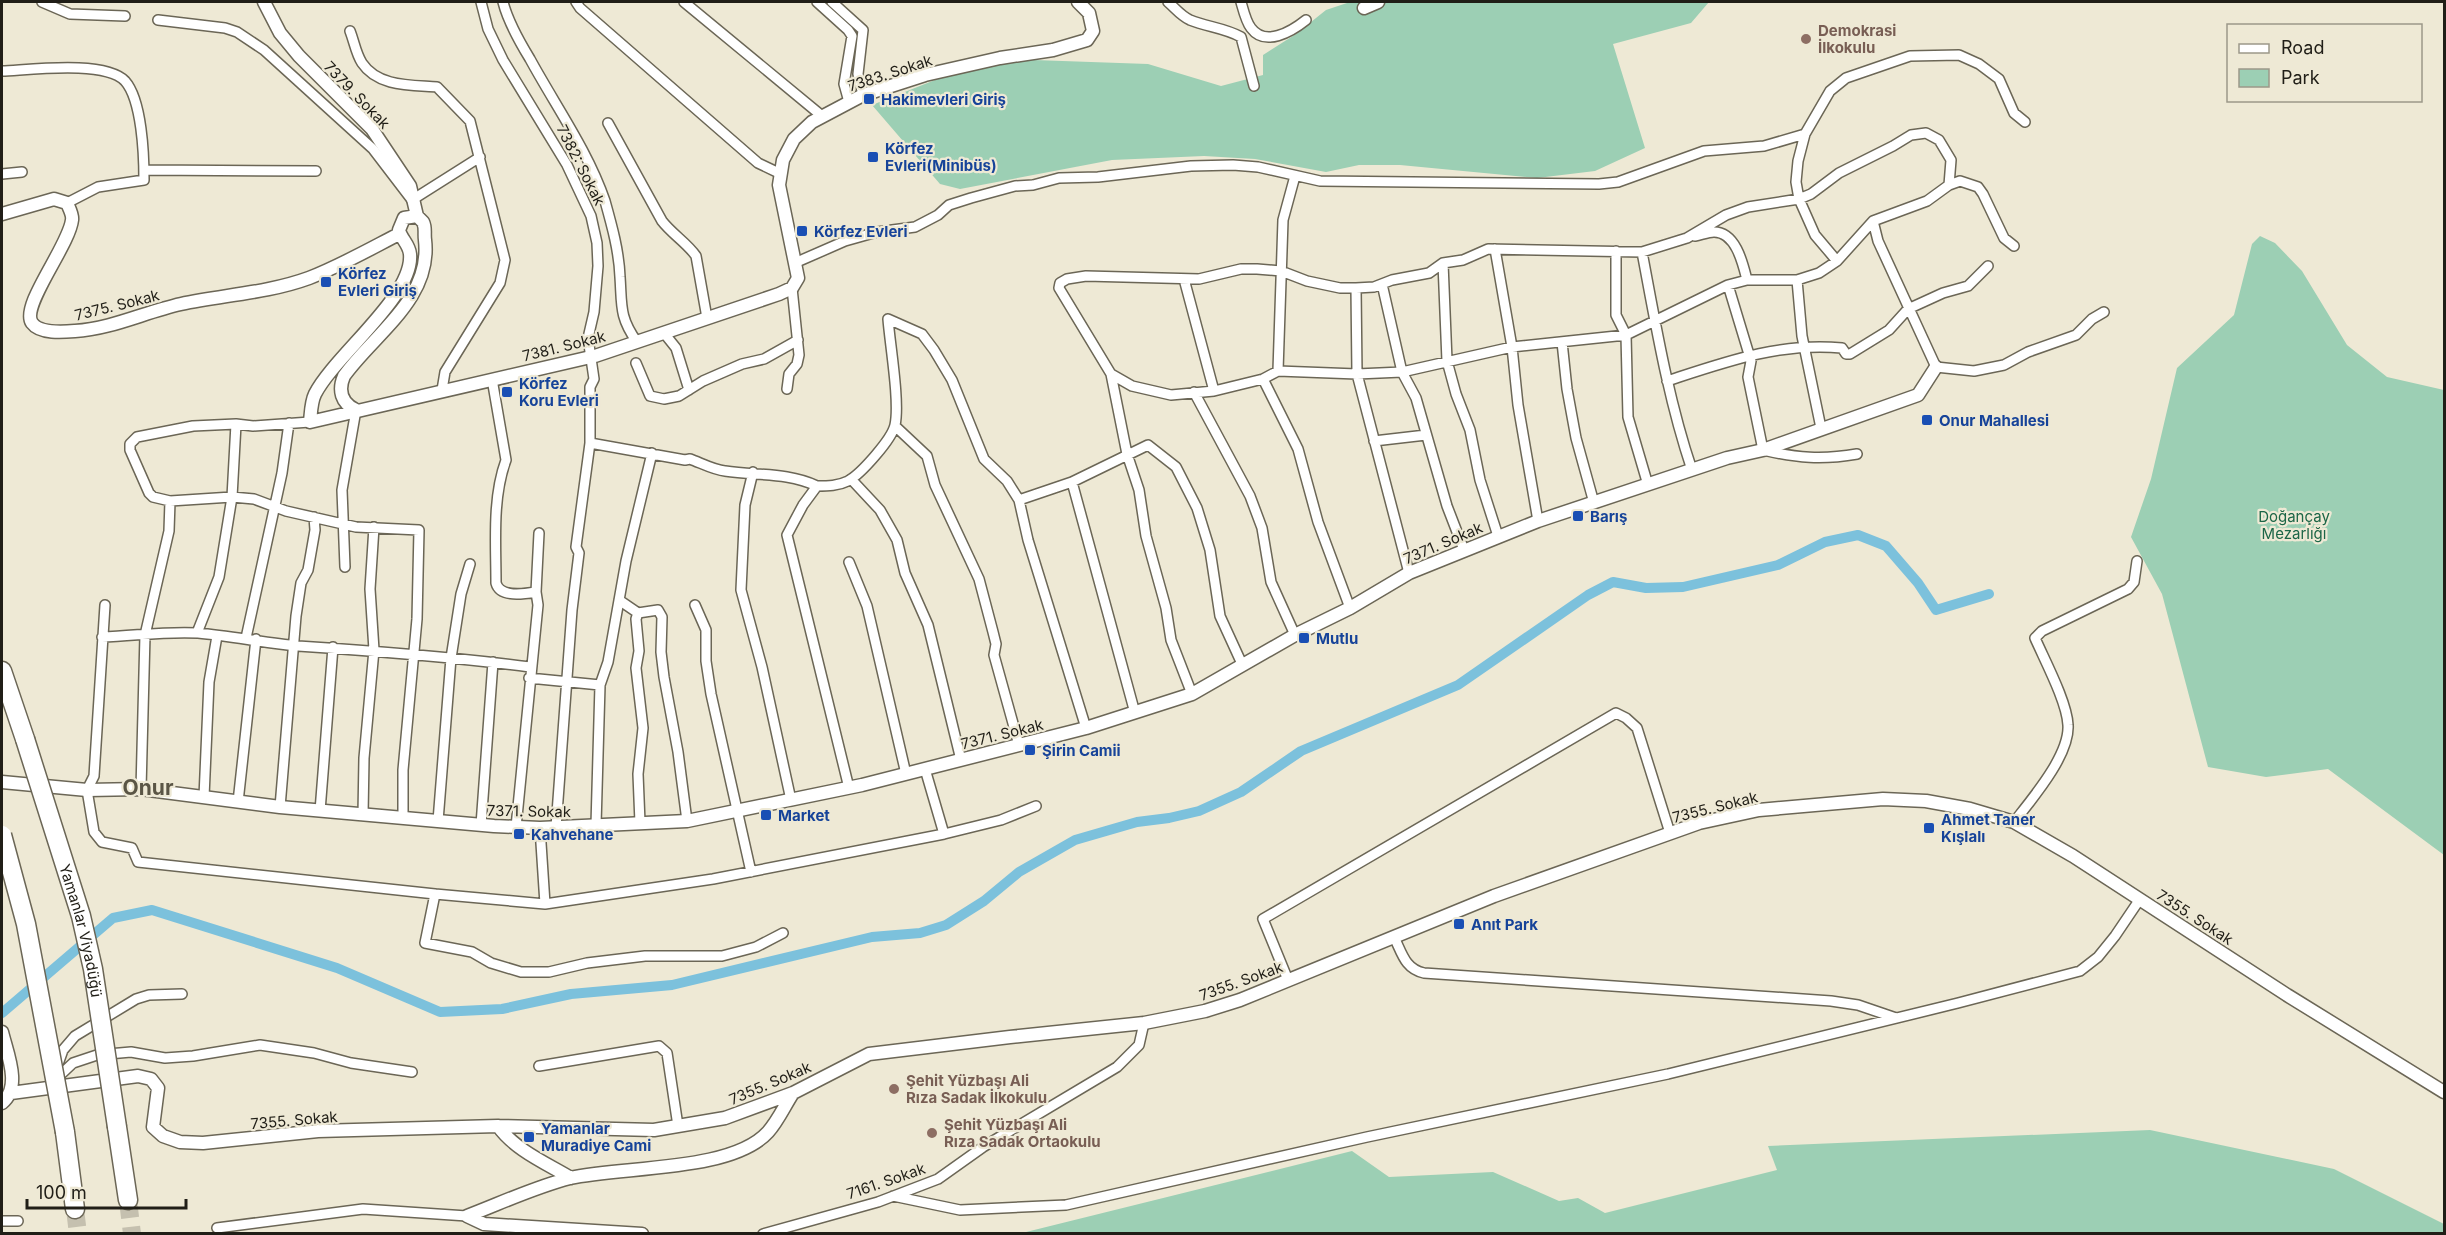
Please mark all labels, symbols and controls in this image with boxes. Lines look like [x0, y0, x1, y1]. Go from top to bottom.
place label: Demokrasi İlkokulu [1818, 21, 1896, 57]
legend [2227, 24, 2422, 102]
marker: Demokrasi İlkokulu [1799, 32, 1813, 46]
text: Road [2281, 37, 2324, 58]
street label: 7383. Sokak [845, 50, 935, 96]
street label: 7379. Sokak [320, 57, 395, 133]
text: Park [2281, 67, 2320, 88]
place label: Hakimevleri Giriş [881, 90, 1006, 109]
marker: Hakimevleri Giriş [862, 92, 876, 106]
street label: 7382: Sokak [553, 121, 610, 209]
place label: Körfez Evleri(Minibüs) [885, 139, 997, 175]
marker: Körfez Evleri(Minibüs) [866, 150, 880, 164]
place label: Körfez Evleri [814, 222, 908, 241]
marker: Körfez Evleri [795, 224, 809, 238]
place label: Körfez Evleri Giriş [338, 264, 417, 300]
marker: Körfez Evleri Giriş [319, 275, 333, 289]
street label: 7375. Sokak [73, 285, 162, 325]
street label: 7381. Sokak [520, 326, 608, 365]
place label: Körfez Koru Evleri [519, 374, 599, 410]
marker: Körfez Koru Evleri [500, 385, 514, 399]
place label: Onur Mahallesi [1939, 411, 2049, 430]
marker: Onur Mahallesi [1920, 413, 1934, 427]
place label: Barış [1590, 507, 1627, 526]
park label: Doğançay Mezarlığı [2258, 507, 2330, 543]
marker: Barış [1571, 509, 1585, 523]
street label: 7371. Sokak [1401, 518, 1486, 568]
place label: Mutlu [1316, 629, 1358, 648]
marker: Mutlu [1297, 631, 1311, 645]
street label: 7371. Sokak [959, 714, 1046, 753]
place label: Şirin Camii [1042, 741, 1121, 760]
marker: Şirin Camii [1023, 743, 1037, 757]
district label: Onur [123, 775, 174, 800]
street label: 7355. Sokak [1670, 787, 1760, 827]
street label: 7371. Sokak [487, 801, 572, 821]
place label: Market [778, 806, 830, 825]
marker: Market [759, 808, 773, 822]
place label: Ahmet Taner Kışlalı [1941, 810, 2035, 846]
marker: Ahmet Taner Kışlalı [1922, 821, 1936, 835]
place label: Kahvehane [531, 825, 614, 844]
marker: Kahvehane [512, 827, 526, 841]
street label: Yamanlar Viyadüğü [56, 862, 107, 999]
street label: 7355. Sokak [2153, 885, 2237, 949]
place label: Anıt Park [1471, 915, 1538, 934]
marker: Anıt Park [1452, 917, 1466, 931]
street label: 7355. Sokak [1197, 957, 1286, 1005]
street label: 7355. Sokak [726, 1057, 815, 1109]
place label: Şehit Yüzbaşı Ali Rıza Sadak İlkokulu [906, 1071, 1047, 1107]
marker: Şehit Yüzbaşı Ali Rıza Sadak İlkokulu [887, 1082, 901, 1096]
street label: 7355. Sokak [250, 1107, 339, 1133]
place label: Şehit Yüzbaşı Ali Rıza Sadak Ortaokulu [944, 1115, 1101, 1151]
place label: Yamanlar Muradiye Cami [541, 1119, 651, 1155]
marker: Şehit Yüzbaşı Ali Rıza Sadak Ortaokulu [925, 1126, 939, 1140]
marker: Yamanlar Muradiye Cami [522, 1130, 536, 1144]
street label: 7161. Sokak [844, 1158, 929, 1203]
scale bar [27, 1172, 186, 1210]
text: 100 m [36, 1182, 87, 1203]

